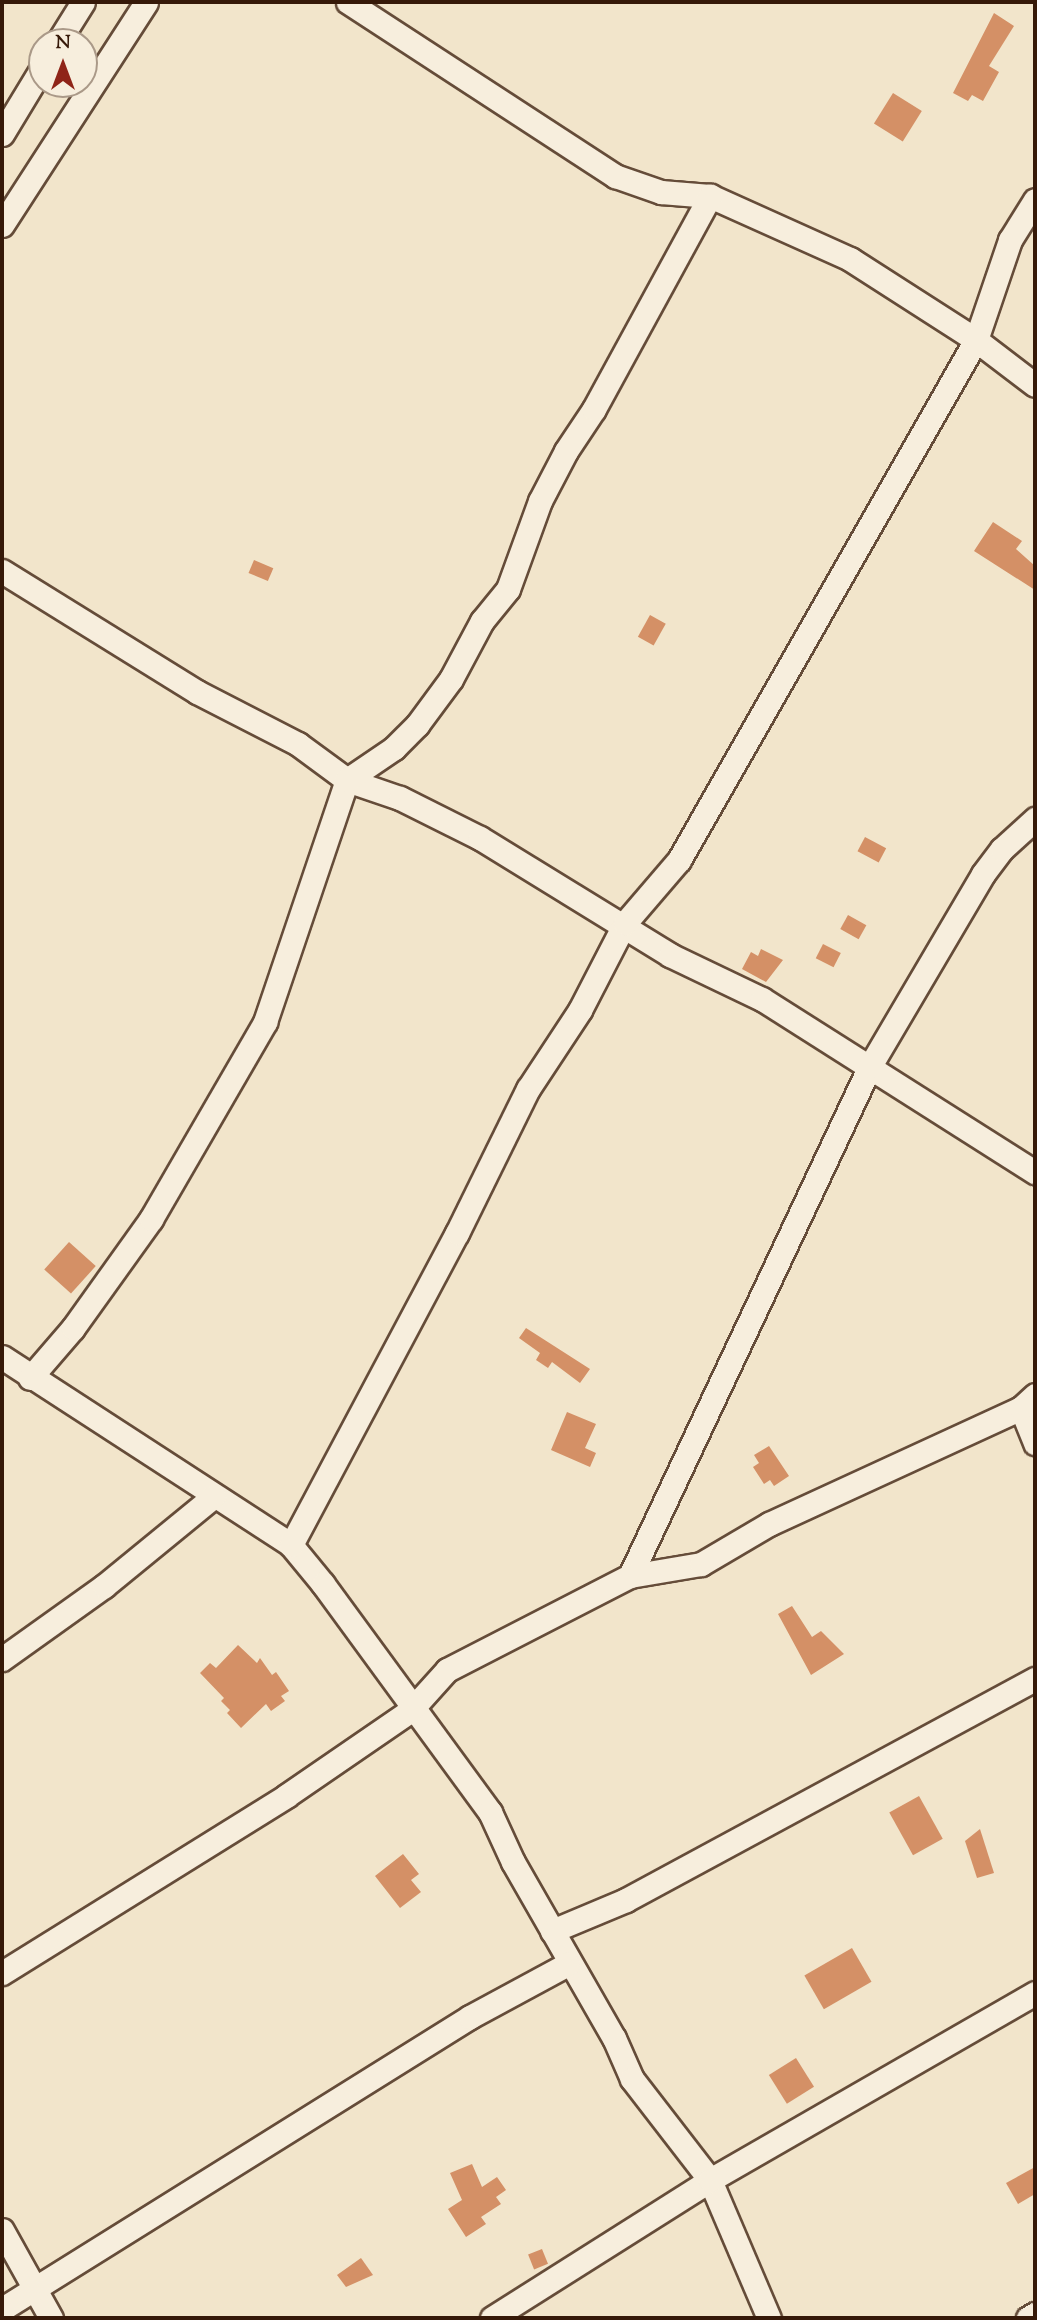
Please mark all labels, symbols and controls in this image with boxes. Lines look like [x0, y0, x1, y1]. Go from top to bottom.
north arrow [28, 28, 98, 98]
text: N [55, 30, 71, 57]

